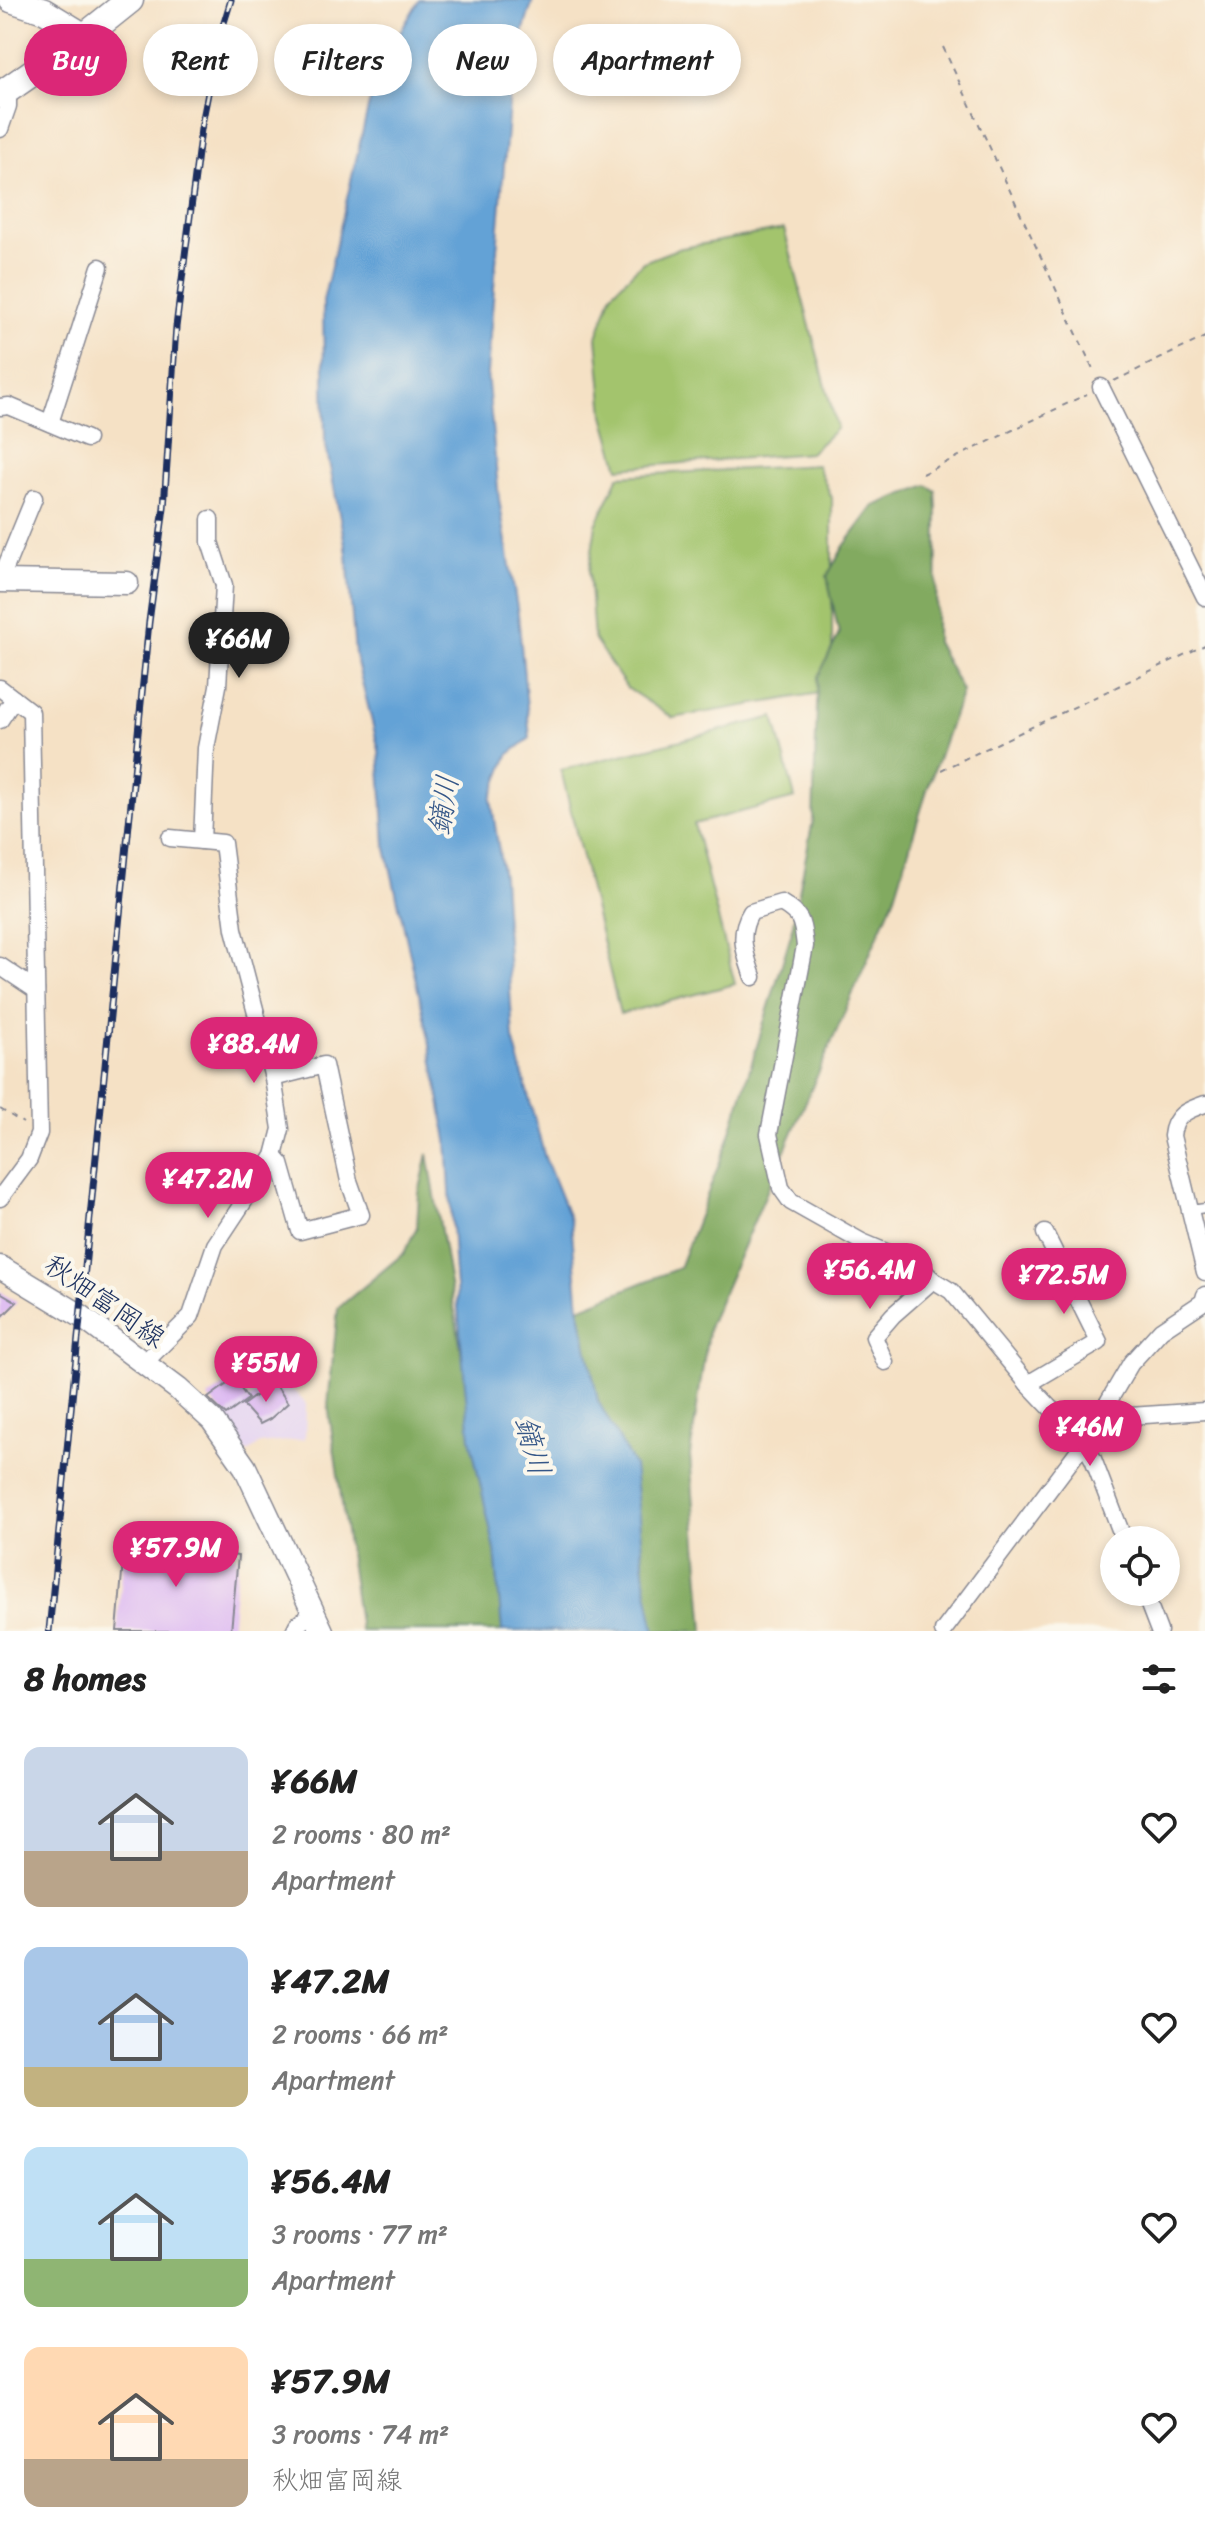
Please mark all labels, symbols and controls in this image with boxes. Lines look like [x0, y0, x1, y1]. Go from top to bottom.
chip: Buy [24, 24, 127, 96]
chip: Rent [143, 24, 258, 96]
chip: Filters [274, 24, 412, 96]
chip: New [428, 24, 537, 96]
chip: Apartment [553, 24, 741, 96]
pin: ¥66M [192, 612, 286, 680]
text: ¥66M [206, 615, 272, 661]
water label: 鏑川 [411, 771, 475, 839]
pin: ¥88.4M [189, 1017, 319, 1085]
text: ¥88.4M [208, 1020, 300, 1066]
pin: ¥47.2M [143, 1152, 273, 1220]
text: ¥47.2M [163, 1155, 253, 1201]
street label: 秋畑富岡線 [34, 1241, 176, 1361]
pin: ¥56.4M [805, 1243, 935, 1311]
text: ¥56.4M [825, 1246, 915, 1292]
pin: ¥72.5M [999, 1248, 1129, 1316]
text: ¥72.5M [1019, 1251, 1109, 1297]
pin: ¥55M [219, 1336, 313, 1404]
text: ¥55M [232, 1339, 300, 1385]
pin: ¥46M [1043, 1400, 1137, 1468]
text: ¥46M [1057, 1403, 1123, 1449]
water label: 鏑川 [499, 1410, 567, 1482]
pin: ¥57.9M [111, 1521, 241, 1589]
text: ¥57.9M [131, 1524, 221, 1570]
map controls [1100, 1526, 1180, 1606]
button: locate [1100, 1526, 1180, 1606]
text: 8 homes [24, 1649, 146, 1709]
icon: filters [1137, 1657, 1181, 1701]
text: ¥66M [272, 1751, 357, 1811]
icon: home [88, 1779, 184, 1875]
icon: heart [1137, 1805, 1181, 1849]
text: 2 rooms · 80 m² [272, 1811, 451, 1857]
text: Apartment [272, 1857, 395, 1903]
text: ¥47.2M [272, 1951, 389, 2011]
icon: home [88, 1979, 184, 2075]
icon: heart [1137, 2005, 1181, 2049]
text: 2 rooms · 66 m² [272, 2011, 448, 2057]
text: Apartment [272, 2057, 395, 2103]
text: ¥56.4M [272, 2151, 390, 2211]
icon: home [88, 2179, 184, 2275]
icon: heart [1137, 2205, 1181, 2249]
text: 3 rooms · 77 m² [272, 2211, 448, 2257]
text: Apartment [272, 2257, 395, 2303]
text: ¥57.9M [272, 2351, 390, 2411]
icon: home [88, 2379, 184, 2475]
icon: heart [1137, 2405, 1181, 2449]
text: 3 rooms · 74 m² [272, 2411, 449, 2457]
text: 秋畑富岡線 [272, 2457, 402, 2503]

